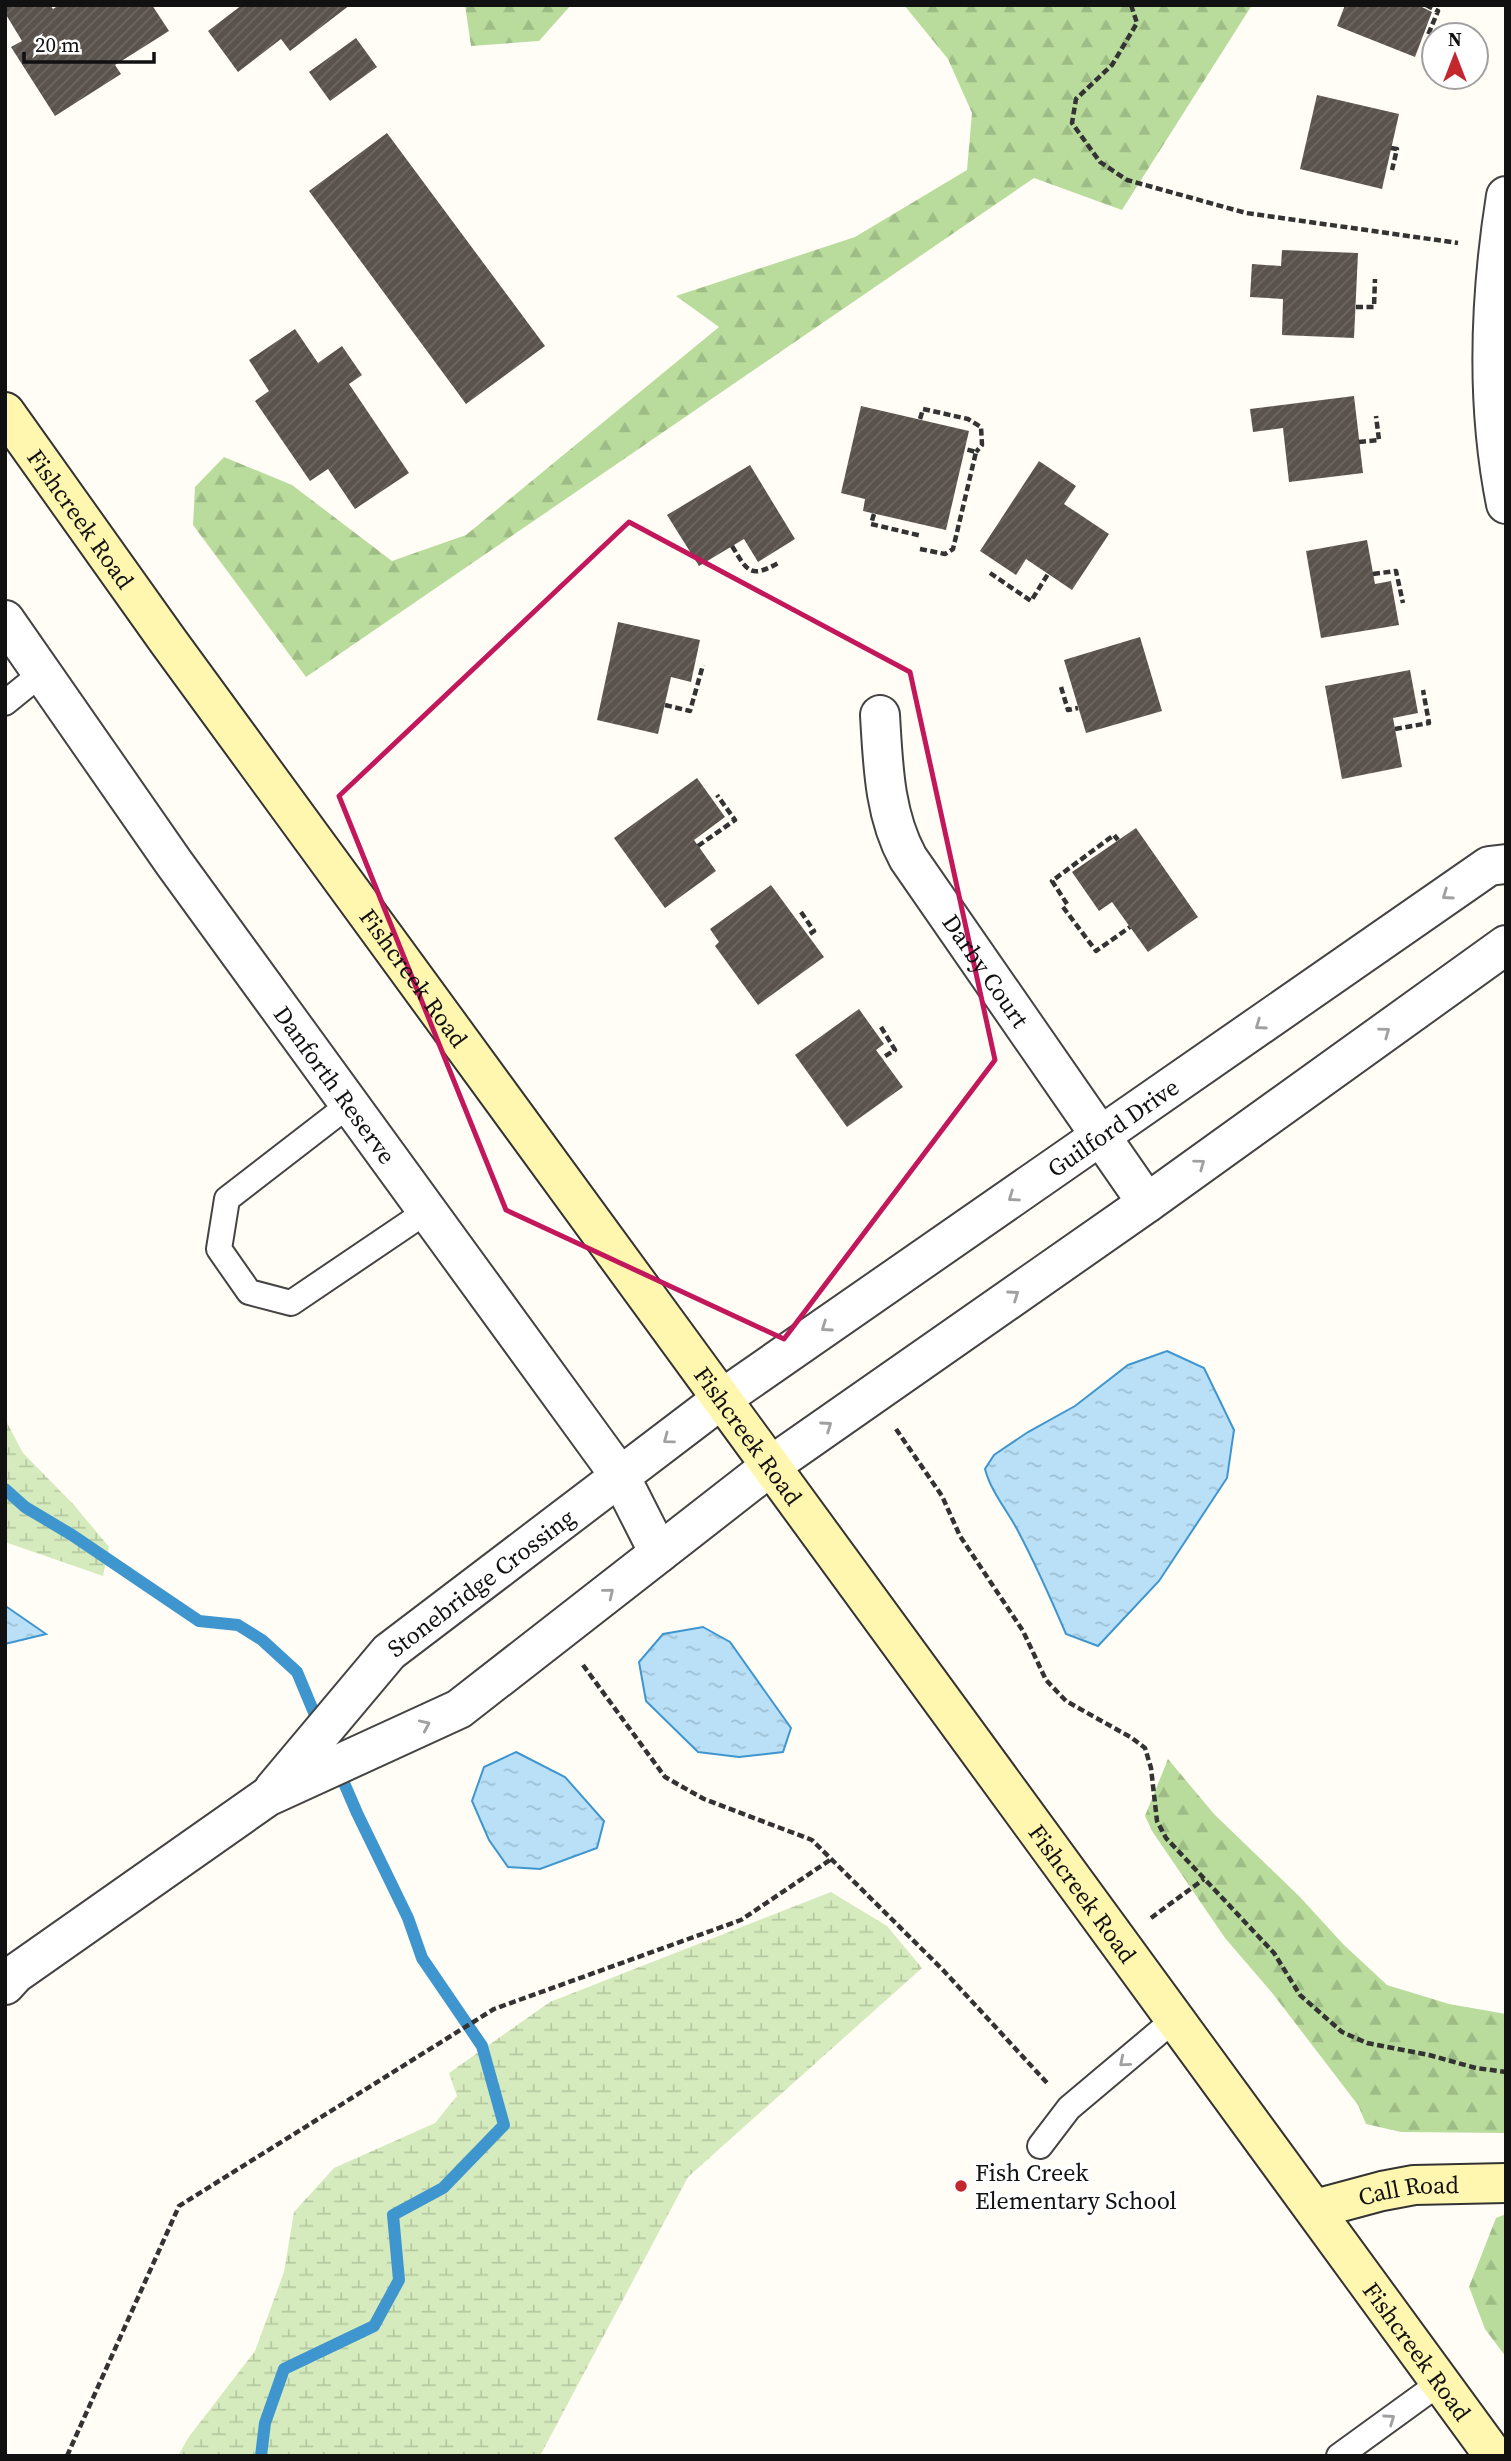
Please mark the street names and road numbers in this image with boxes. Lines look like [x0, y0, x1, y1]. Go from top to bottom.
street label: Fishcreek Road [20, 442, 142, 596]
street label: Fishcreek Road [352, 902, 476, 1054]
street label: Darby Court [935, 907, 1037, 1034]
street label: Danforth Reserve [267, 999, 404, 1170]
street label: Guilford Drive [1040, 1070, 1185, 1185]
street label: Fishcreek Road [687, 1359, 810, 1512]
street label: Stonebridge Crossing [380, 1500, 581, 1664]
street label: Fishcreek Road [1021, 1817, 1145, 1970]
street label: Call Road [1354, 2168, 1460, 2213]
street label: Fishcreek Road [1356, 2275, 1479, 2428]

